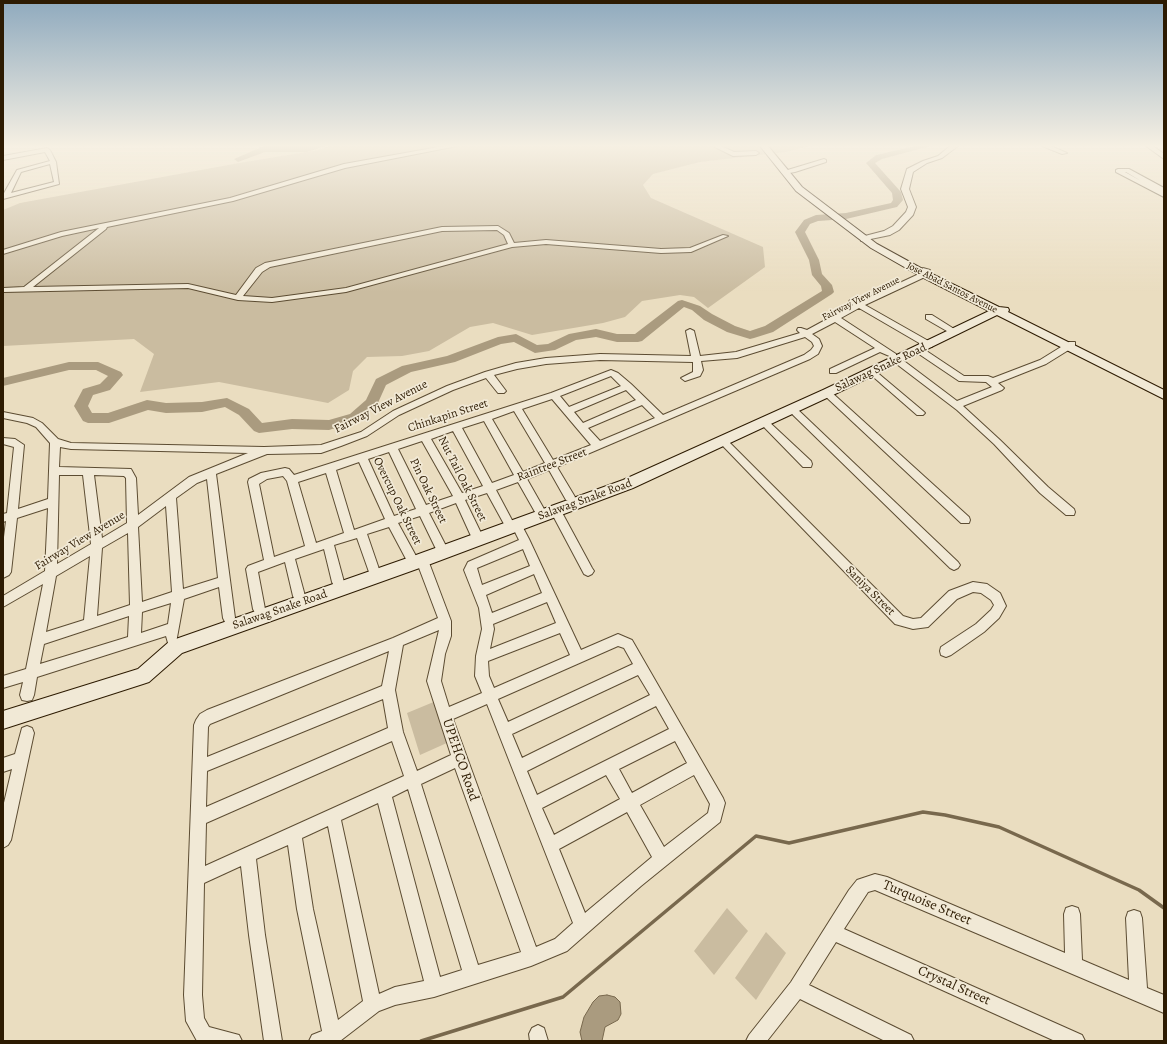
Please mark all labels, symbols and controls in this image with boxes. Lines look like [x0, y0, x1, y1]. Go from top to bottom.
street label: Jose Abad Santos Avenue [905, 260, 999, 316]
street label: Fairway View Avenue [820, 274, 902, 324]
street label: Salawag Snake Road [833, 341, 929, 395]
street label: Fairway View Avenue [332, 377, 430, 437]
street label: Chinkapin Street [406, 396, 490, 436]
street label: Nut Tail Oak Street [434, 434, 490, 524]
street label: Raintree Street [515, 445, 589, 485]
street label: Overcup Oak Street [370, 455, 424, 547]
street label: Pin Oak Street [406, 456, 450, 526]
street label: Salawag Snake Road [536, 476, 634, 524]
street label: Fairway View Avenue [32, 508, 128, 574]
street label: Saniya Street [842, 563, 898, 619]
street label: Salawag Snake Road [231, 587, 329, 633]
street label: UPEHCO Road [438, 716, 482, 804]
street label: Turquoise Street [880, 877, 974, 929]
street label: Crystal Street [915, 963, 993, 1009]

